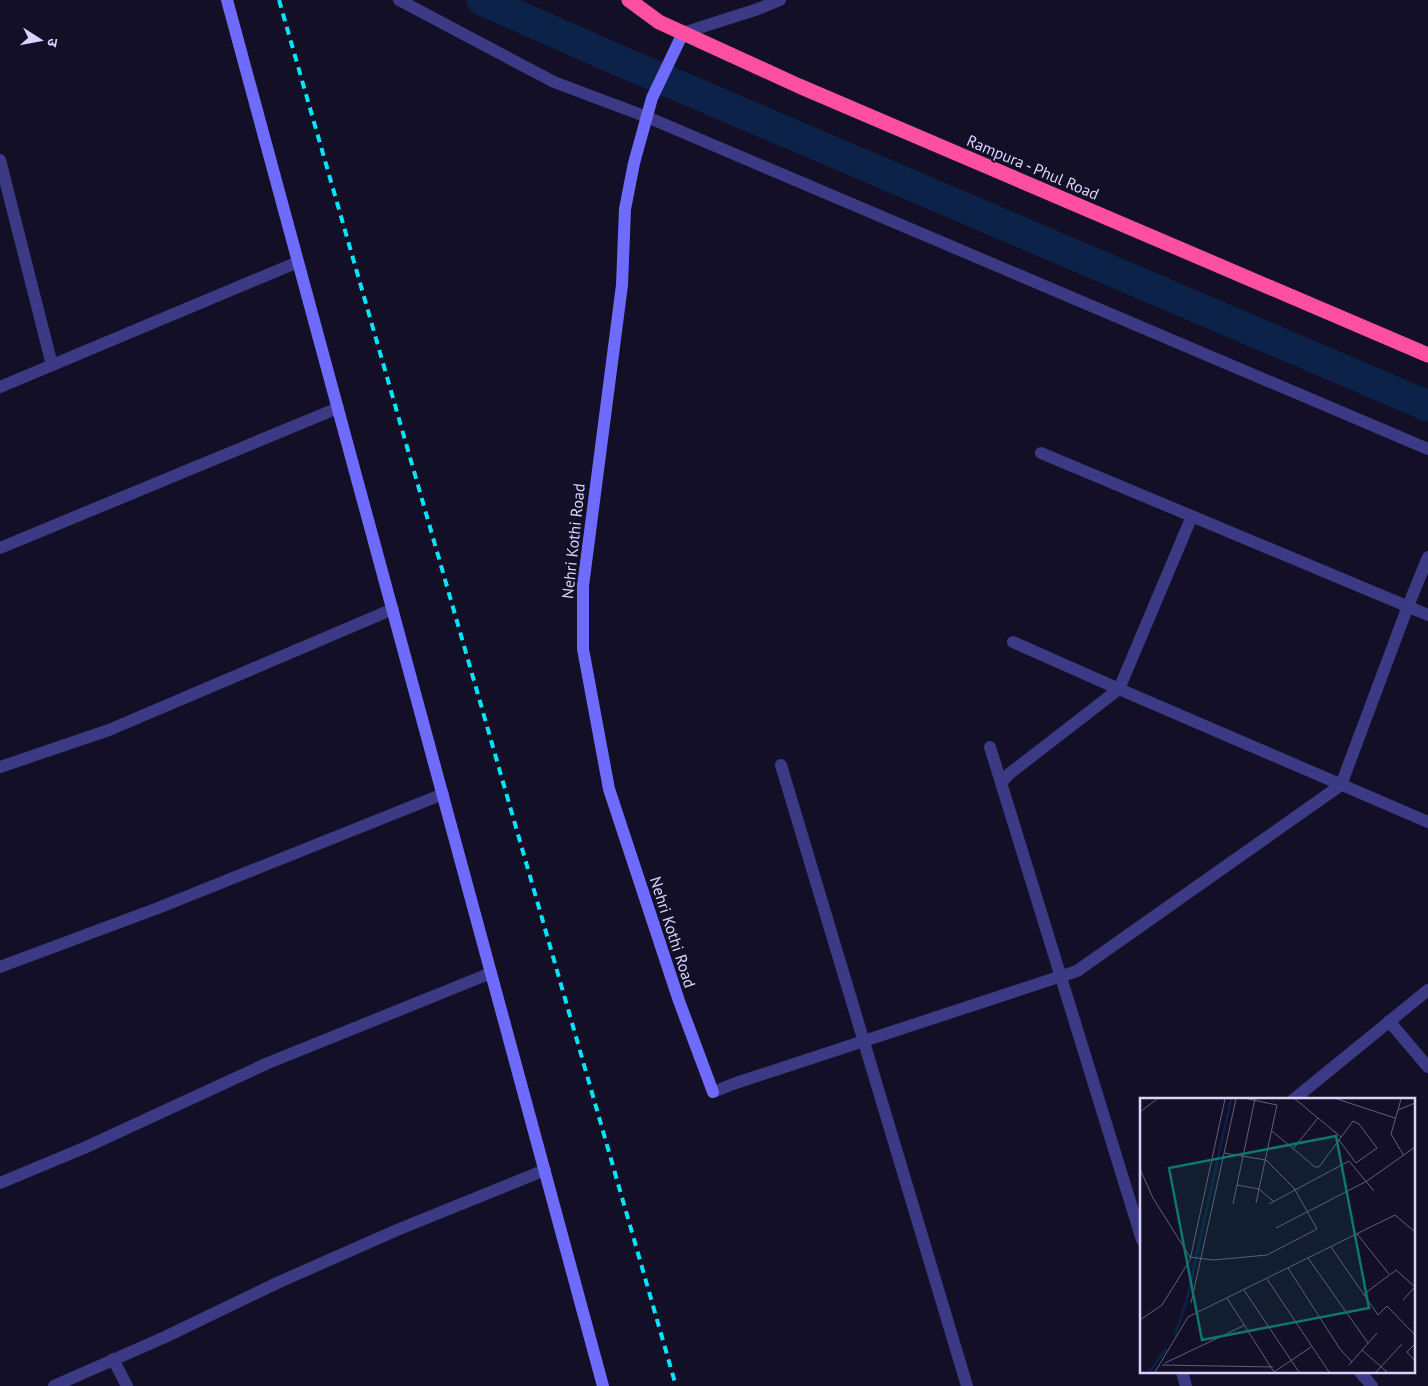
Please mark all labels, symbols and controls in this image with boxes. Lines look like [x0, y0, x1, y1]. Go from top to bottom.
north arrow [15, 15, 65, 65]
text: उ [43, 37, 62, 49]
street label: Rampura - Phul Road [964, 130, 1102, 204]
street label: Nehri Kothi Road [557, 482, 589, 600]
street label: Nehri Kothi Road [646, 874, 700, 990]
inset map [1140, 1098, 1416, 1374]

